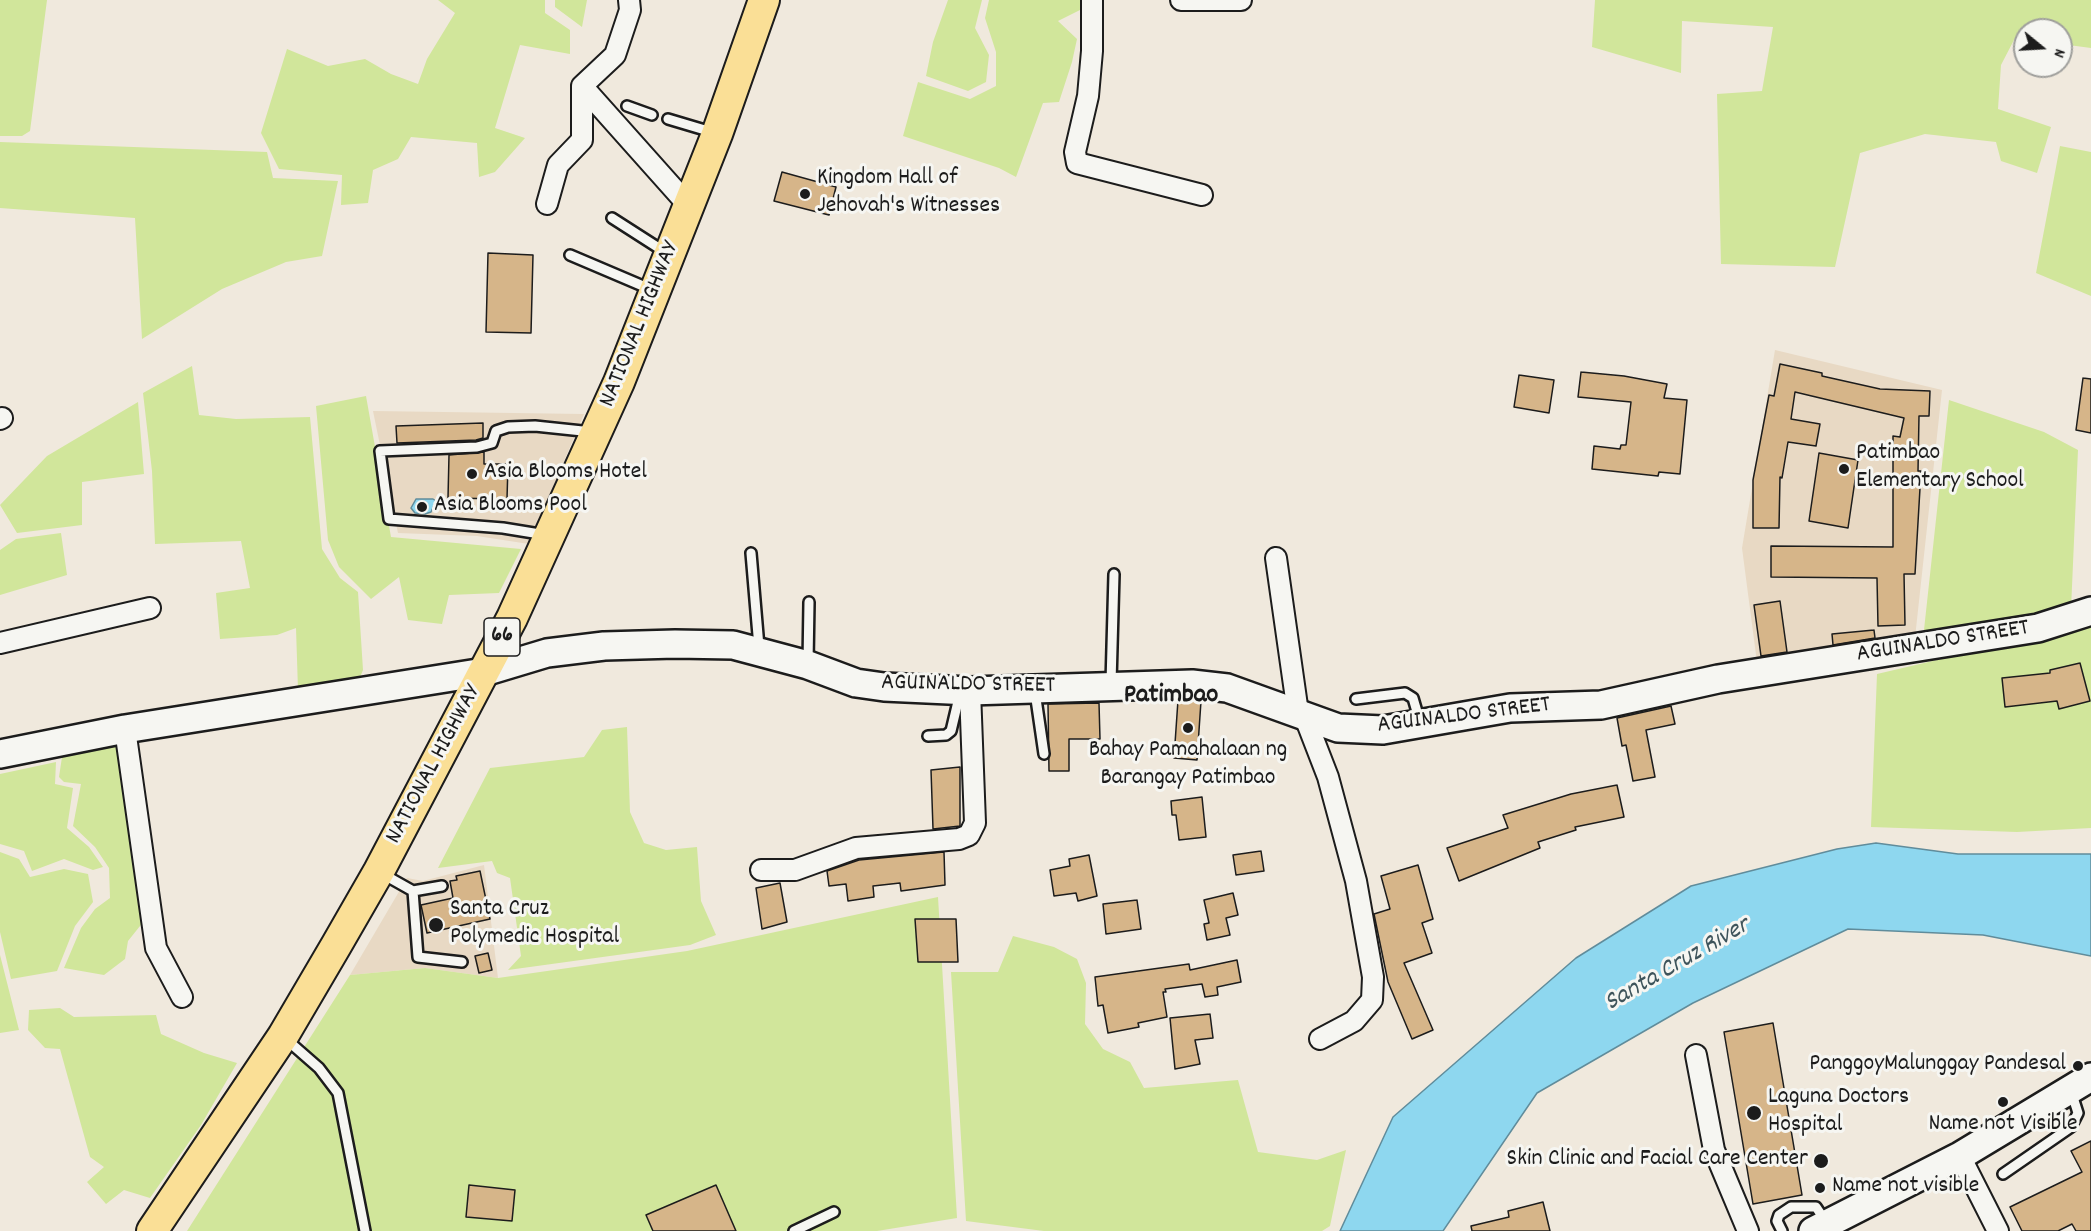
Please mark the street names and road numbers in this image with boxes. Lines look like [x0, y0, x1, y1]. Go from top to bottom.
street label: NATIONAL HIGHWAY [595, 238, 687, 412]
street label: AGUINALDO STREET [1855, 615, 2031, 671]
road number: 66 [484, 618, 520, 656]
street label: AGUINALDO STREET [881, 670, 1055, 702]
street label: NATIONAL HIGHWAY [381, 681, 489, 849]
street label: AGUINALDO STREET [1376, 692, 1552, 742]

